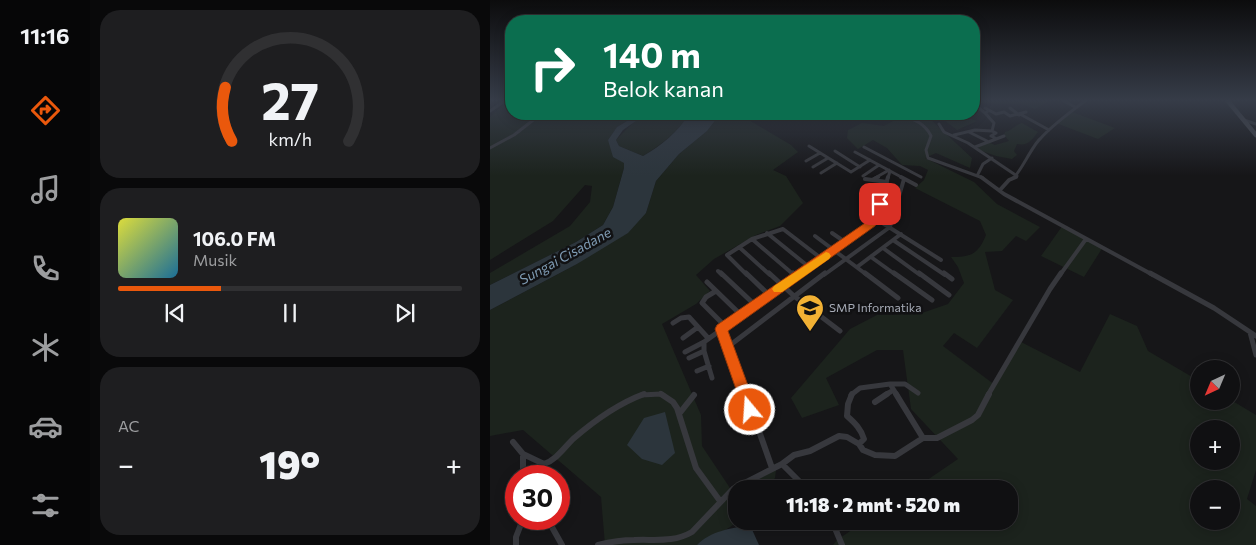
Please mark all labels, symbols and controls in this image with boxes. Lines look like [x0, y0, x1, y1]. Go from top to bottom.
text: 11:16 [20, 22, 70, 49]
text: 140 m [603, 32, 701, 75]
icon: right [520, 35, 585, 100]
text: 27 [261, 67, 319, 131]
text: Belok kanan [603, 75, 724, 102]
icon: directions [28, 93, 63, 128]
text: km/h [268, 128, 312, 150]
icon: music [28, 172, 63, 207]
pin [859, 183, 901, 225]
icon: arrive [866, 190, 894, 218]
water label: Sungai Cisadane [516, 223, 614, 288]
text: 106.0 FM [193, 227, 276, 250]
text: Musik [193, 250, 237, 269]
icon: phone [28, 251, 63, 286]
school or university icon: SMP Informatika [795, 293, 825, 332]
icon: previous [161, 299, 189, 327]
icon: pause [276, 299, 304, 327]
icon: next [391, 299, 419, 327]
place label: SMP Informatika [829, 300, 922, 314]
icon: climate [28, 330, 63, 365]
north arrow [1190, 360, 1240, 410]
map controls [1190, 360, 1240, 530]
position arrow [723, 383, 775, 435]
icon: car [28, 409, 63, 444]
text: AC [118, 416, 140, 435]
button: + [1190, 420, 1240, 470]
text: 19° [259, 440, 320, 487]
text: − [118, 447, 134, 481]
text: + [446, 447, 462, 481]
speed limit sign: 30 [505, 465, 570, 530]
button: − [1190, 480, 1240, 530]
icon: filters [28, 488, 63, 523]
text: 11:18 · 2 mnt · 520 m [786, 493, 960, 516]

